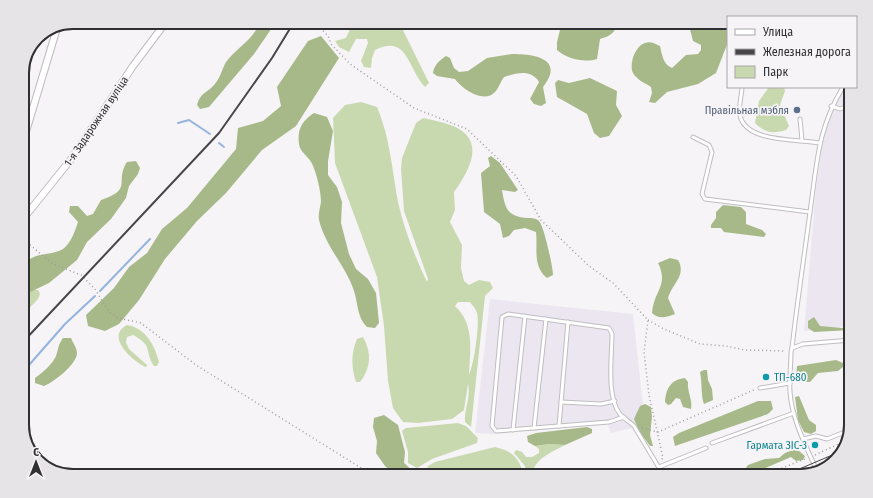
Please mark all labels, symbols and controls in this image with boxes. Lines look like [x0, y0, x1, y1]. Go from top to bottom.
legend [727, 16, 857, 88]
text: Улица [762, 25, 793, 39]
text: Железная дорога [763, 45, 851, 59]
text: Парк [763, 65, 789, 79]
street label: 1-я Задарожная вуліца [62, 74, 131, 169]
place label: Правільная мэбля [705, 104, 789, 117]
marker: Правільная мэбля [792, 105, 802, 115]
place label: ТП-680 [774, 371, 807, 384]
marker: ТП-680 [761, 372, 771, 382]
place label: Гармата ЗІС-3 [746, 439, 807, 452]
marker: Гармата ЗІС-3 [810, 440, 820, 450]
north arrow [16, 442, 56, 482]
text: С [33, 446, 39, 459]

